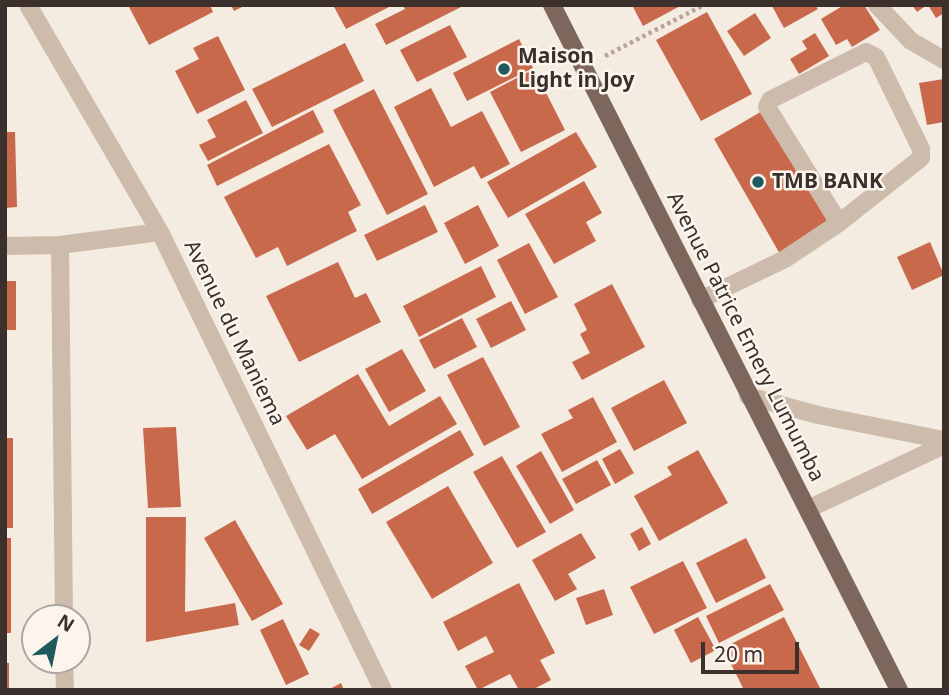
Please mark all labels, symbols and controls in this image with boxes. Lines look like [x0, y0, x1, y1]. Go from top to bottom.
place label: Maison Light in Joy [518, 44, 635, 94]
marker: Maison Light in Joy [496, 61, 512, 77]
place label: TMB BANK [772, 169, 883, 195]
marker: TMB BANK [750, 174, 766, 190]
street label: Avenue Patrice Emery Lumumba [661, 188, 829, 486]
street label: Avenue du Maniema [178, 236, 290, 430]
north arrow [21, 604, 91, 674]
text: N [53, 608, 80, 638]
scale bar [704, 628, 802, 672]
text: 20 m [714, 640, 763, 668]

